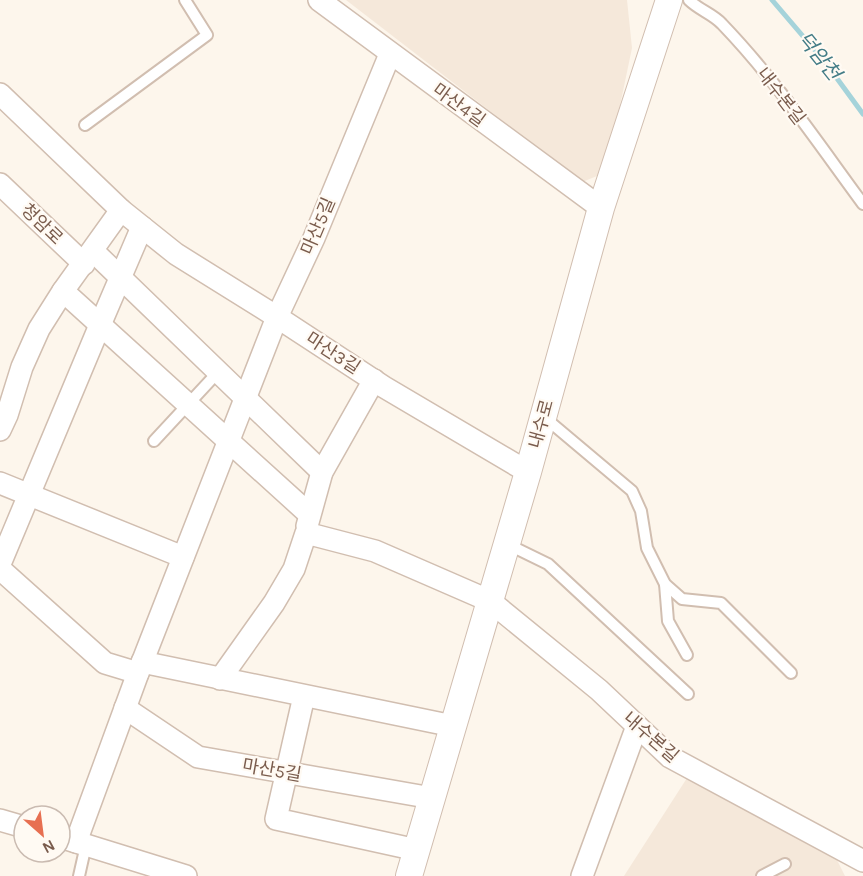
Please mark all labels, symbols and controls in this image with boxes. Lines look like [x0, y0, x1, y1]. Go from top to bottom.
water label: 덕암천 [793, 27, 847, 87]
street label: 내수본길 [752, 63, 810, 129]
street label: 마산4길 [428, 79, 490, 131]
street label: 마산5길 [296, 194, 340, 258]
street label: 청암로 [16, 199, 68, 249]
street label: 마산3길 [302, 327, 364, 379]
street label: 내수로 [524, 397, 558, 451]
street label: 내수본길 [619, 707, 683, 767]
street label: 마산5길 [241, 754, 303, 786]
north arrow [12, 804, 72, 864]
text: N [39, 836, 58, 858]

